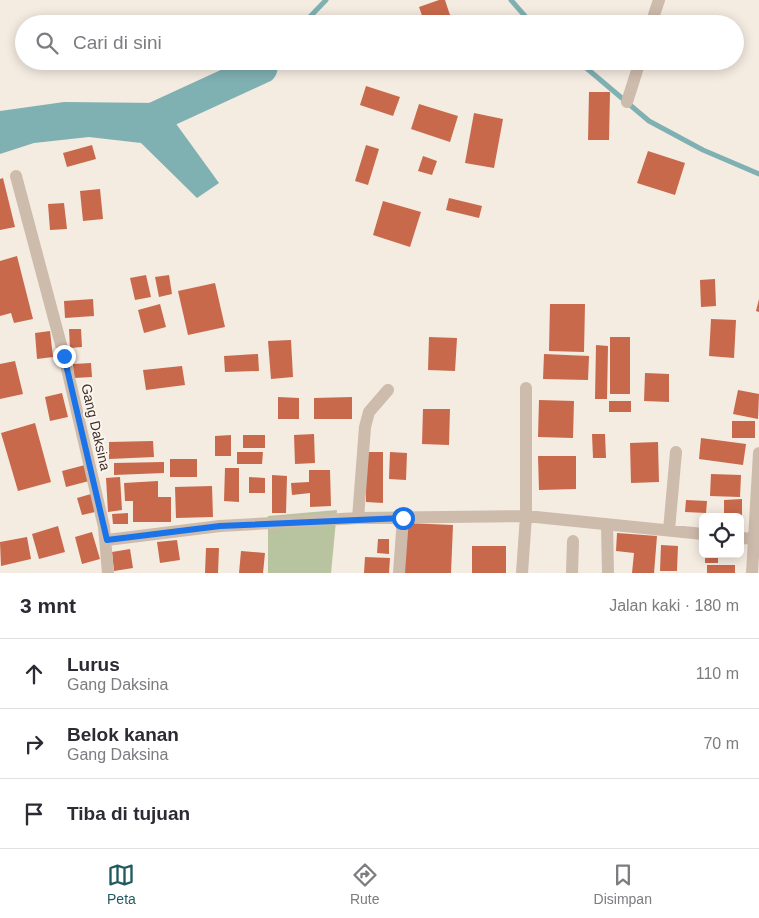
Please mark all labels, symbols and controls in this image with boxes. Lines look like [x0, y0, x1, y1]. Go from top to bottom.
search box [15, 15, 744, 70]
icon: search [33, 29, 61, 57]
text: Cari di sini [73, 32, 162, 53]
route end [53, 345, 76, 368]
street label: Gang Daksina [78, 382, 114, 472]
route start [392, 507, 415, 530]
map controls [699, 513, 744, 558]
button: locate [699, 513, 744, 558]
text: 3 mnt [20, 594, 76, 617]
text: Jalan kaki · 180 m [609, 597, 739, 614]
text: Lurus [67, 654, 120, 675]
icon: ahead [20, 660, 48, 688]
text: 110 m [696, 665, 739, 682]
text: Gang Daksina [67, 676, 168, 693]
text: Belok kanan [67, 724, 179, 745]
icon: right [20, 730, 48, 758]
text: 70 m [703, 735, 739, 752]
text: Gang Daksina [67, 746, 168, 763]
icon: arrive [20, 800, 48, 828]
text: Tiba di tujuan [67, 803, 190, 824]
tab: Peta [107, 861, 136, 907]
tab: Rute [350, 861, 380, 907]
tab: Disimpan [594, 861, 652, 907]

